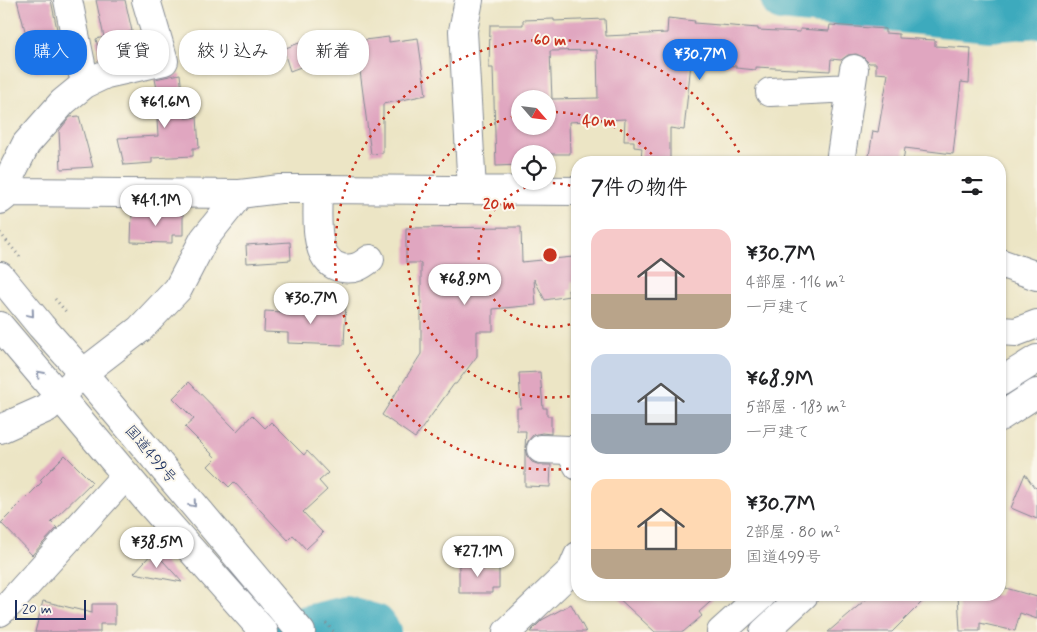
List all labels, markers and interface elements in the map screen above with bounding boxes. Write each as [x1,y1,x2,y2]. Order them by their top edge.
chip: 購入 [15,30,87,75]
chip: 賃貸 [97,30,169,75]
chip: 絞り込み [179,30,287,75]
chip: 新着 [297,30,369,75]
text: 60 m [534,31,566,51]
pin: ¥30.7M [659,38,741,81]
text: ¥30.7M [674,44,726,65]
pin: ¥61.6M [124,86,206,129]
north arrow [511,90,556,135]
map controls [511,90,556,190]
text: ¥61.6M [140,92,190,113]
text: 40 m [582,112,616,132]
button: locate [511,145,556,190]
icon: filters [958,172,986,200]
text: 7件の物件 [591,174,688,202]
pin: ¥41.1M [115,184,197,227]
text: ¥41.1M [131,190,181,211]
text: 20 m [483,195,515,215]
text: ¥30.7M [746,240,815,268]
centre of rings [541,246,559,264]
icon: home [631,249,691,309]
pin: ¥68.9M [424,264,506,306]
text: ¥68.9M [439,269,491,290]
text: 4部屋 · 116 m² [746,272,845,293]
pin: ¥30.7M [270,282,352,325]
text: ¥30.7M [285,288,337,309]
text: 一戸建て [746,297,810,318]
one-way arrow [25,308,34,317]
text: ¥68.9M [746,365,813,393]
one-way arrow [37,370,46,379]
icon: home [631,374,691,434]
text: 5部屋 · 183 m² [746,397,847,418]
street label: 国道499号 [120,421,181,488]
text: 一戸建て [746,422,810,443]
text: ¥30.7M [746,490,815,518]
one-way arrow [188,498,196,507]
icon: home [631,499,691,559]
text: 2部屋 · 80 m² [746,522,840,543]
pin: ¥38.5M [116,526,198,569]
text: ¥38.5M [131,532,183,553]
pin: ¥27.1M [437,536,519,578]
text: ¥27.1M [453,541,503,562]
text: 国道499号 [746,547,821,568]
scale bar [15,597,86,620]
text: 20 m [22,600,52,618]

